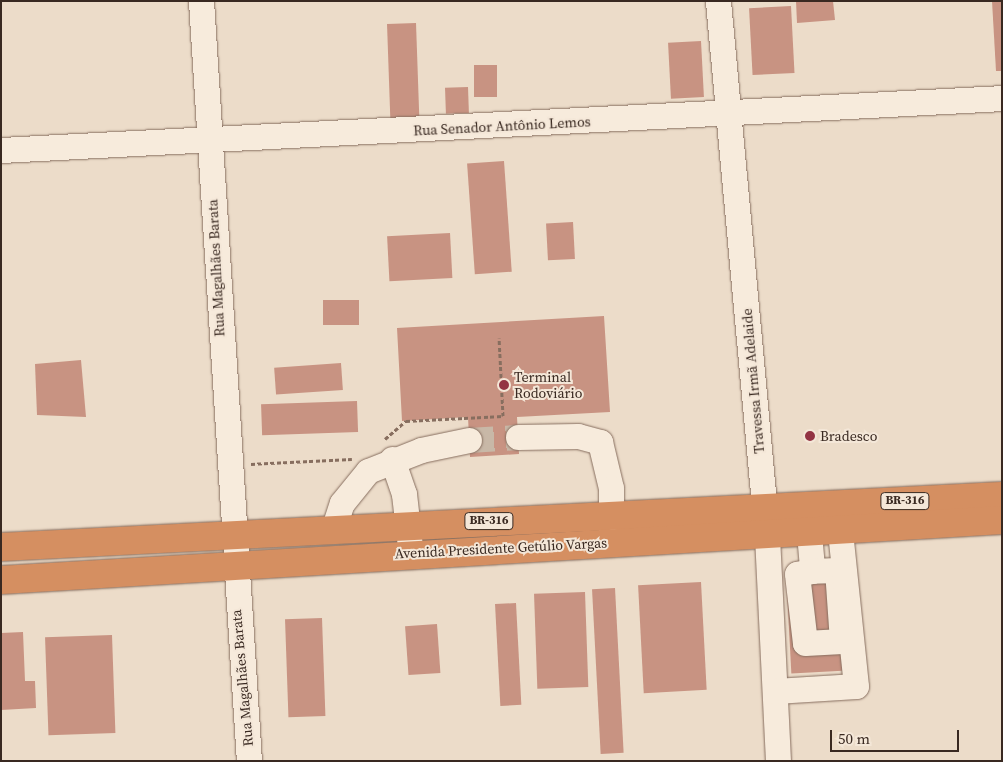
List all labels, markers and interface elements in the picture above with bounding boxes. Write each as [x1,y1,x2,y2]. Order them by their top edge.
street label: Rua Senador Antônio Lemos [413,113,591,139]
street label: Rua Magalhães Barata [204,199,228,337]
street label: Travessa Irmã Adelaide [738,308,768,454]
place label: Terminal Rodoviário [514,369,582,402]
marker: Terminal Rodoviário [498,379,510,391]
place label: Bradesco [820,428,877,444]
marker: Bradesco [804,430,816,442]
road number: BR-316 [880,492,930,511]
road number: BR-316 [464,512,514,530]
street label: Avenida Presidente Getúlio Vargas [394,534,608,562]
street label: Rua Magalhães Barata [228,609,256,747]
scale bar [833,720,962,752]
text: 50 m [838,728,870,749]

